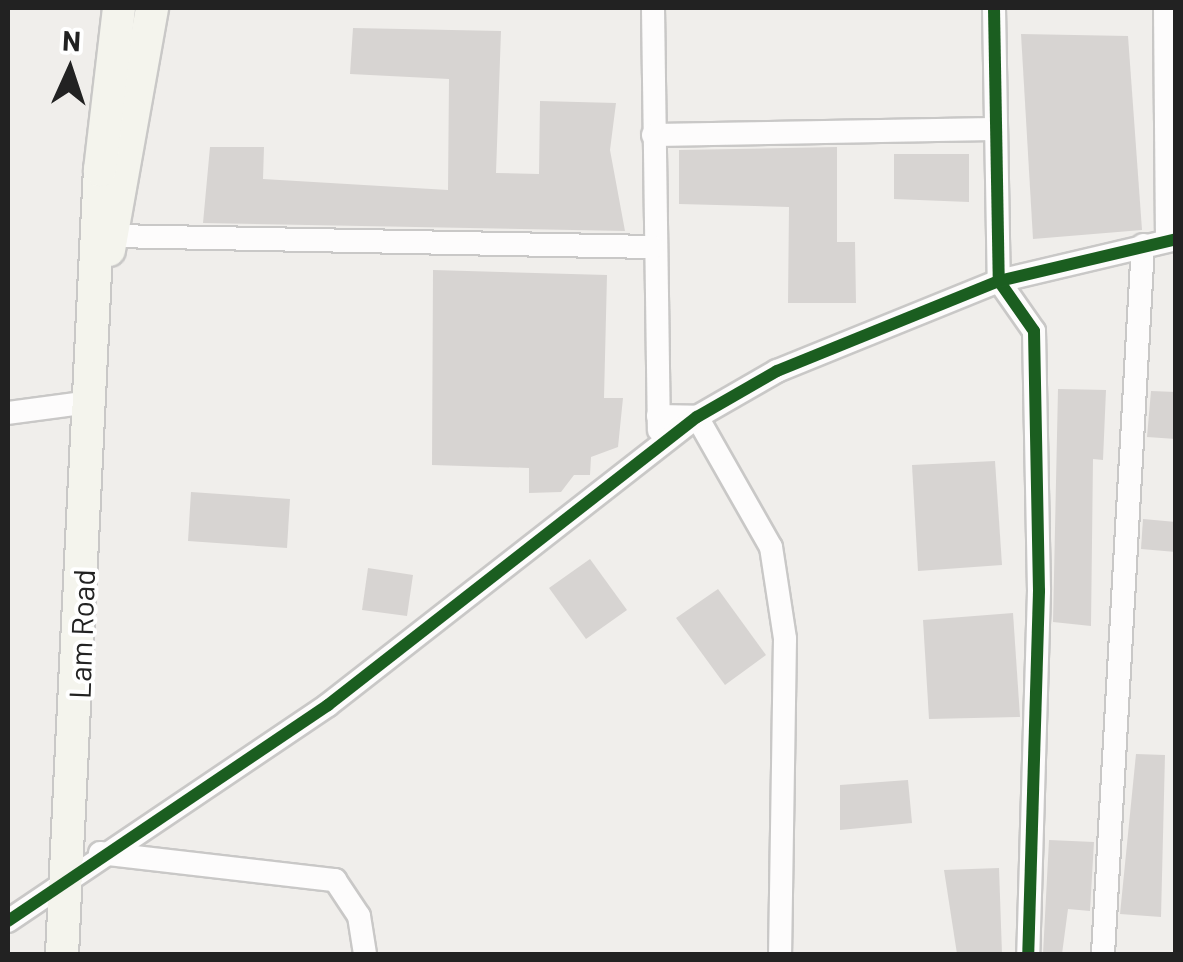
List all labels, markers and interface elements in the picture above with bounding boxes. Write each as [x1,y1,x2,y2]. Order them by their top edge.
north arrow [20,20,120,120]
text: N [61,23,82,58]
street label: Lam Road [61,569,101,699]

